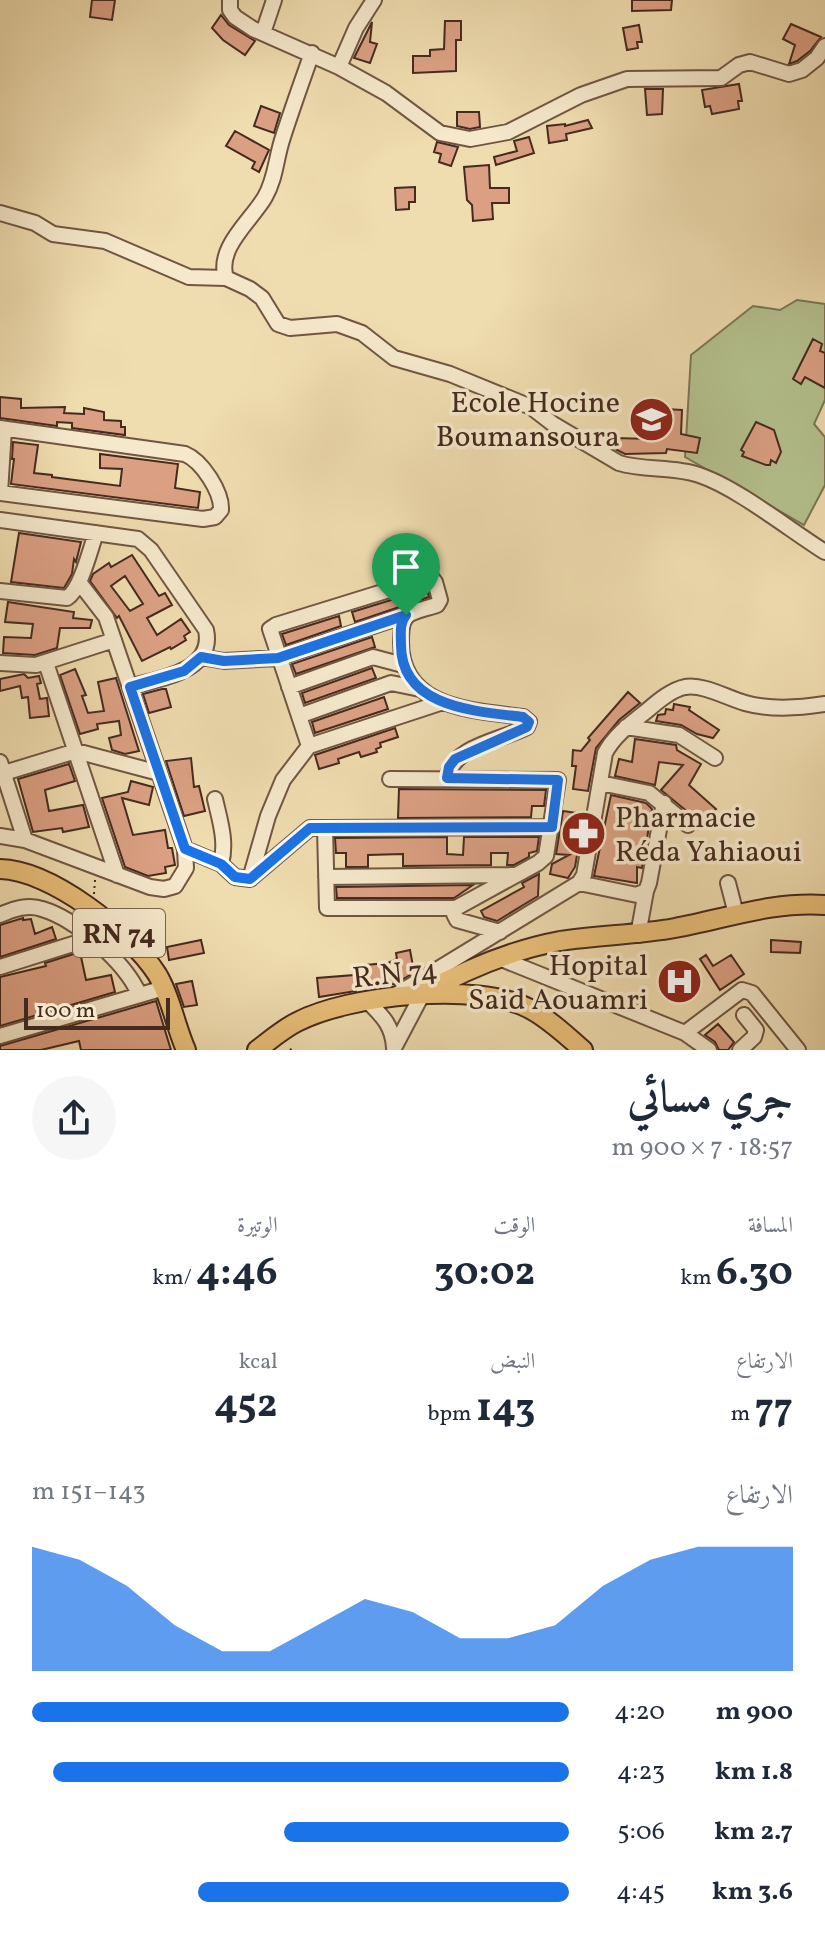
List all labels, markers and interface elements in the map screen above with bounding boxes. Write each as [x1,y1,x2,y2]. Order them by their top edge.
place label: Ecole Hocine Boumansoura [436,383,620,459]
school or university icon: Ecole Hocine Boumansoura [627,395,675,443]
pin [372,533,440,615]
icon: arrive [384,545,428,589]
place label: Pharmacie Réda Yahiaoui [615,798,802,874]
pharmacy icon: Pharmacie Réda Yahiaoui [560,810,608,858]
road number: RN 74 [73,909,165,957]
place label: Hopital Said Aouamri [468,946,648,1022]
street label: R.N 74 [351,950,440,1000]
hospital icon: Hopital Said Aouamri [655,958,703,1006]
scale bar [24,994,170,1030]
text: 100 m [36,996,95,1027]
text: جري مسائي [627,1069,793,1130]
button: share [32,1076,116,1160]
text: 18:57 · 7 × 900 m [612,1130,793,1166]
text: الوتيرة [237,1211,278,1242]
text: الوقت [493,1211,535,1242]
text: المسافة [748,1211,793,1242]
text: 4:46 [196,1246,278,1302]
text: 30:02 [434,1246,535,1302]
text: 6.30 [716,1246,793,1302]
text: /km [152,1263,196,1294]
text: km [680,1263,716,1294]
text: kcal [239,1347,278,1378]
text: النبض [490,1347,535,1378]
text: الارتفاع [736,1347,793,1378]
text: 452 [214,1378,278,1434]
text: 143 [476,1382,535,1438]
text: 77 [755,1382,793,1438]
text: bpm [427,1399,476,1430]
text: m [731,1399,755,1430]
text: 143–151 m [32,1474,146,1510]
text: الارتفاع [726,1478,793,1514]
text: 4:20 [614,1694,665,1730]
text: 900 m [716,1694,793,1730]
text: 4:23 [617,1754,665,1790]
text: 1.8 km [715,1754,793,1790]
text: 5:06 [617,1814,665,1850]
text: 2.7 km [714,1814,793,1850]
text: 4:45 [616,1874,665,1910]
text: 3.6 km [712,1874,793,1910]

